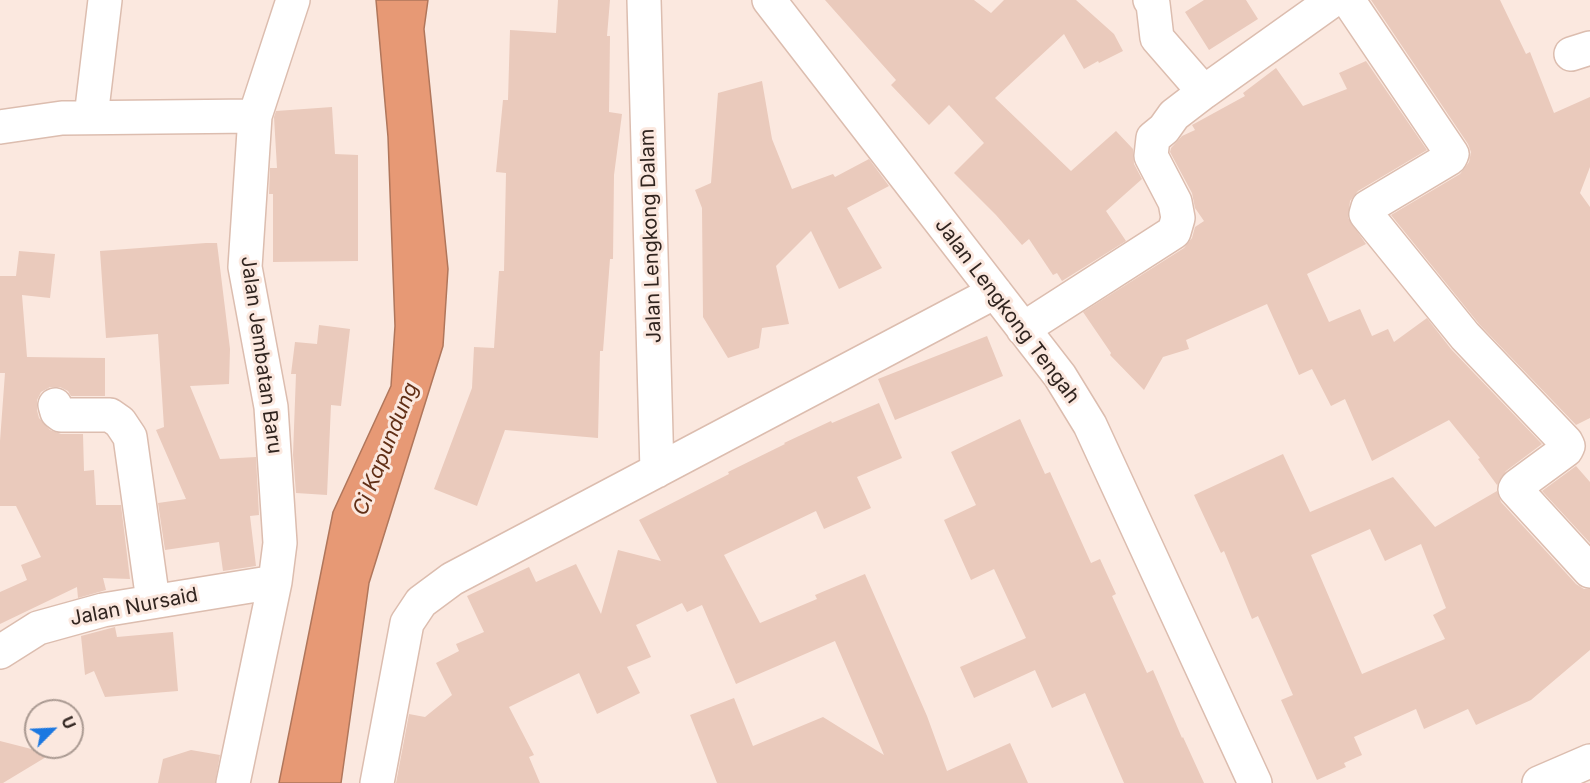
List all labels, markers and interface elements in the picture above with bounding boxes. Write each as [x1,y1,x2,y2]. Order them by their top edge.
street label: Jalan Lengkong Dalam [635,128,667,344]
street label: Jalan Lengkong Tengah [930,214,1084,408]
street label: Jalan Jembatan Baru [235,255,287,455]
water label: Ci Kapundung [348,379,424,519]
street label: Jalan Nursaid [68,583,200,631]
north arrow [24,699,84,759]
text: U [57,713,80,732]

